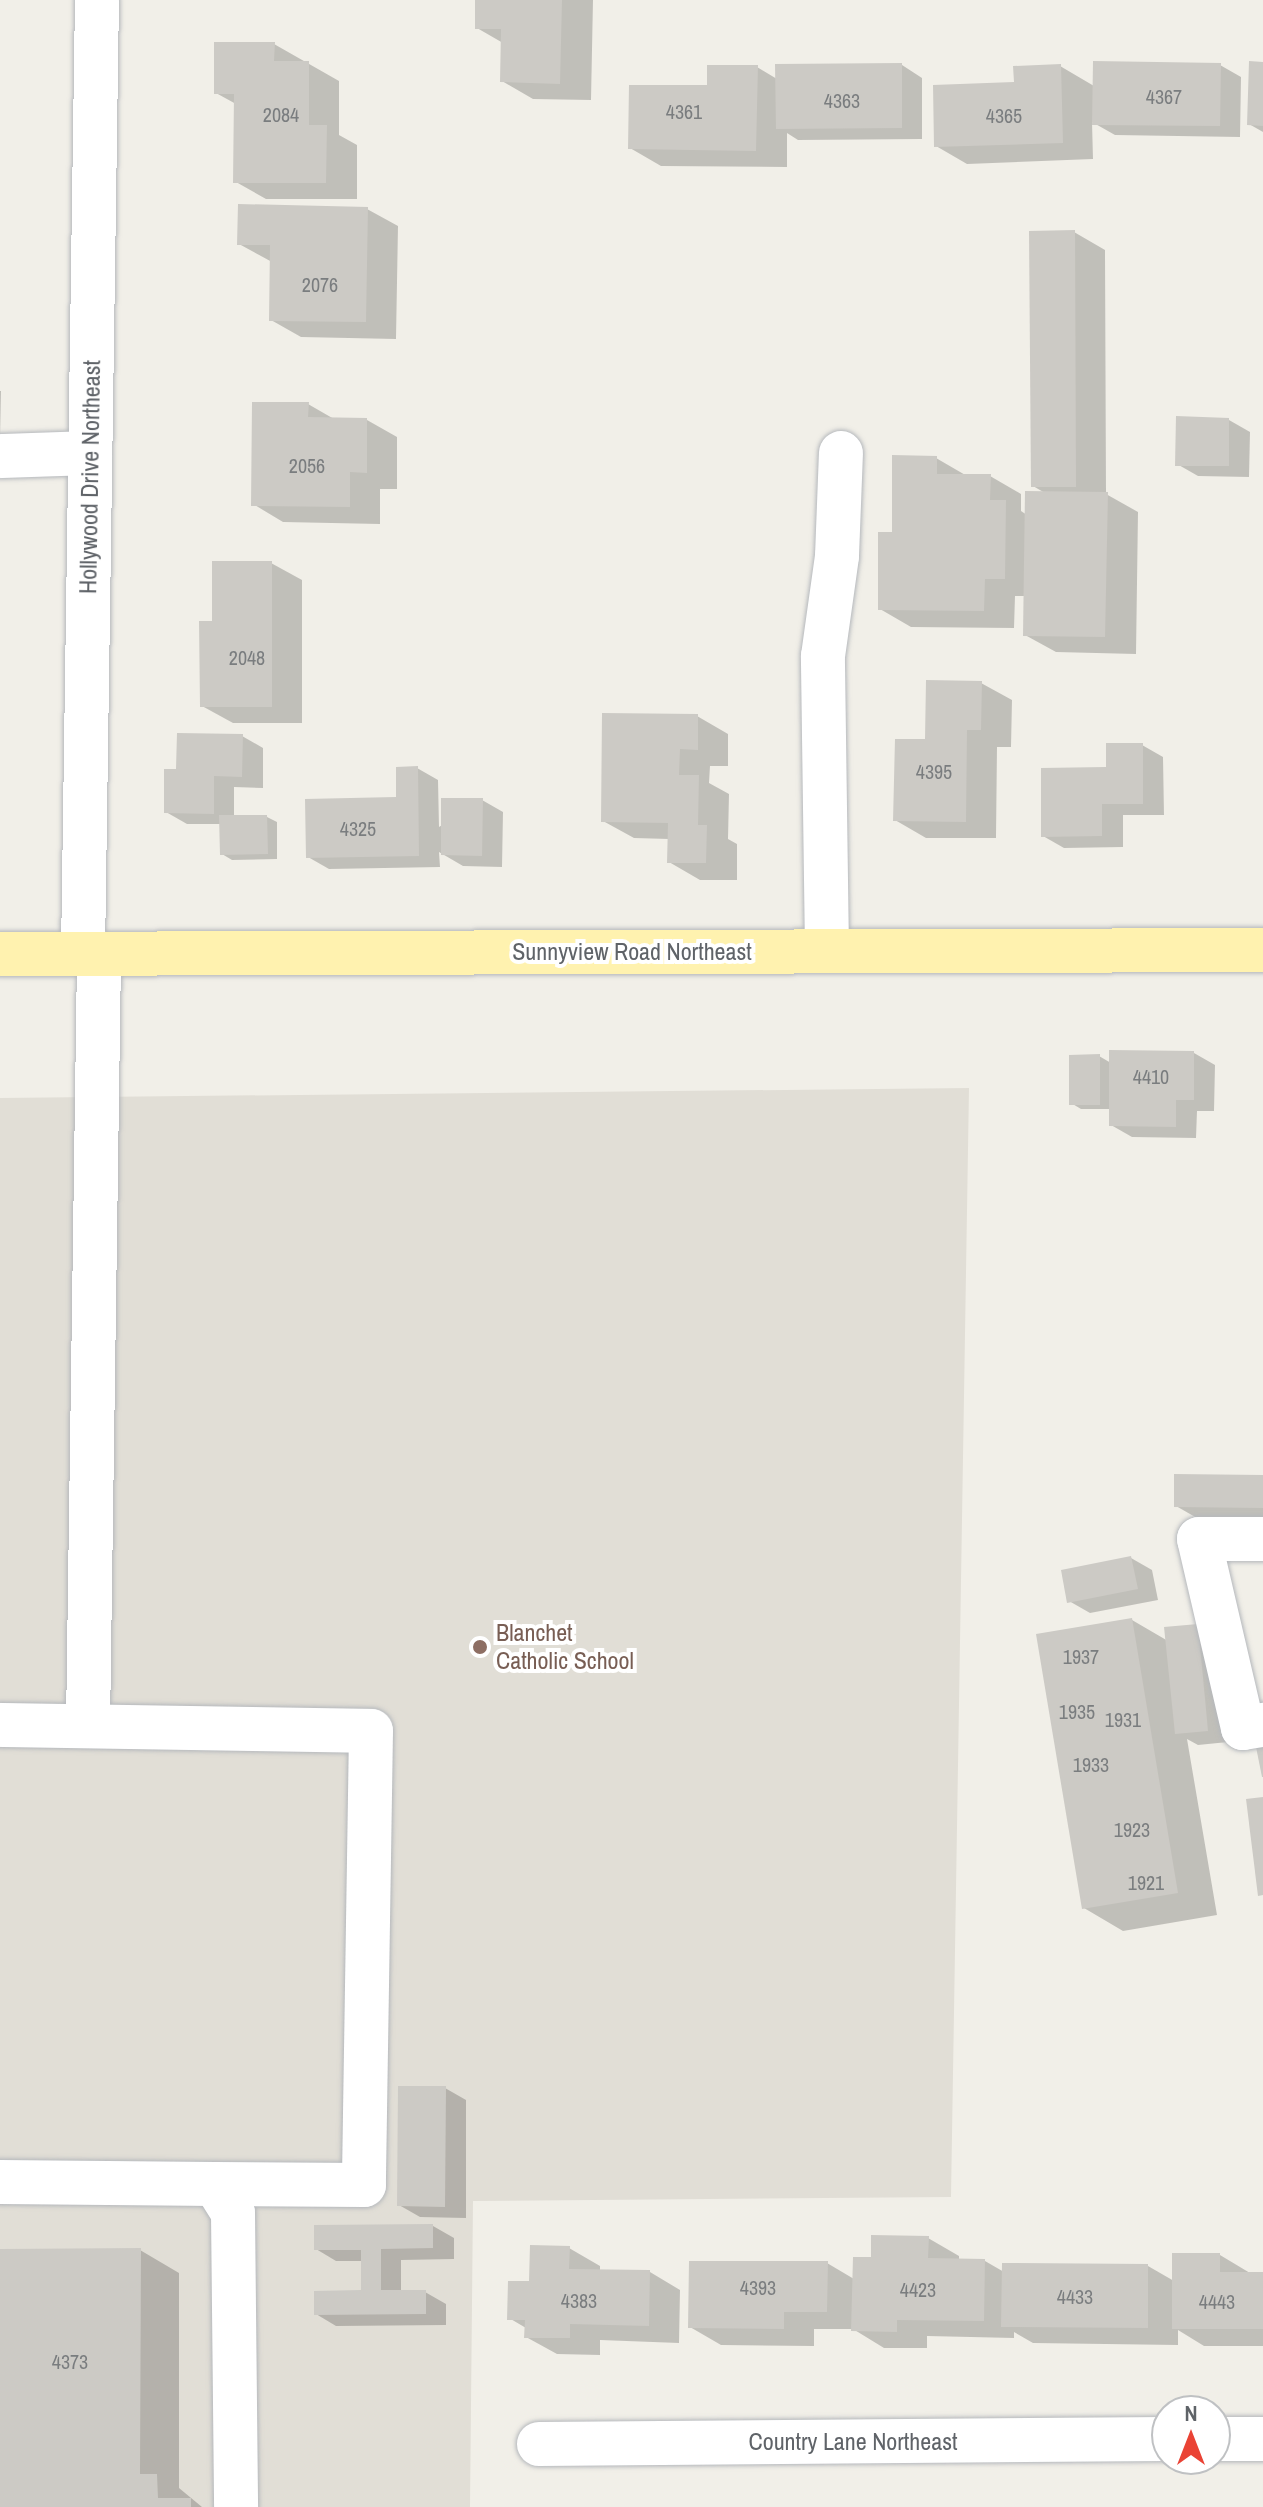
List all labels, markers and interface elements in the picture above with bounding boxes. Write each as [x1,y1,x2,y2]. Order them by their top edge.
house number: 4367 [1146,84,1182,108]
house number: 4363 [824,88,860,112]
house number: 4361 [666,99,702,123]
house number: 2084 [263,102,299,126]
house number: 4365 [986,103,1022,127]
house number: 2076 [302,272,338,296]
street label: Hollywood Drive Northeast [74,360,106,594]
house number: 2056 [289,453,325,477]
house number: 2048 [229,645,265,669]
house number: 4395 [916,759,952,783]
house number: 4325 [340,816,376,840]
street label: Sunnyview Road Northeast [512,938,752,966]
house number: 4410 [1133,1064,1169,1088]
place label: Blanchet Catholic School [496,1619,634,1675]
marker: Blanchet Catholic School [471,1638,489,1656]
house number: 1937 [1063,1644,1099,1668]
house number: 1935 [1059,1699,1095,1723]
house number: 1931 [1105,1707,1141,1731]
house number: 1933 [1073,1752,1109,1776]
house number: 1923 [1114,1817,1150,1841]
house number: 1921 [1128,1870,1164,1894]
house number: 4393 [740,2275,776,2299]
house number: 4423 [900,2277,936,2301]
house number: 4433 [1057,2284,1093,2308]
house number: 4383 [561,2288,597,2312]
house number: 4443 [1199,2289,1235,2313]
house number: 4373 [52,2349,88,2373]
north arrow [1151,2395,1231,2475]
text: N [1184,2398,1198,2428]
street label: Country Lane Northeast [749,2428,957,2456]

